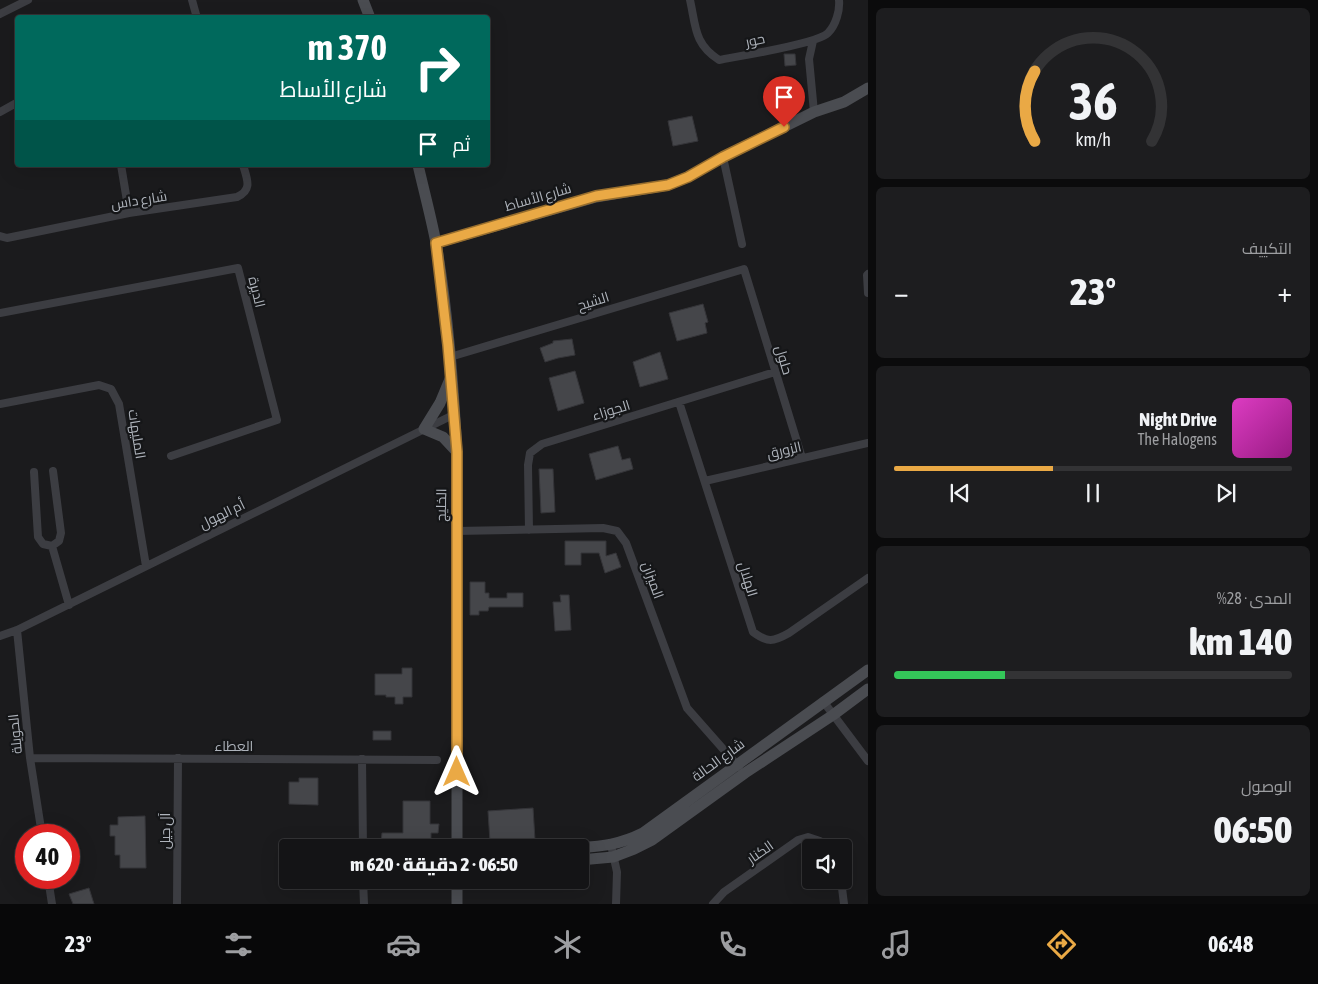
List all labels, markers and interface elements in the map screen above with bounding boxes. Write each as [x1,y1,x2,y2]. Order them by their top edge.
text: 370 m [308,27,387,67]
street label: حور [743,30,766,50]
icon: right [405,35,470,100]
text: 36 [1069,71,1117,131]
text: شارع الأساط [280,76,387,102]
pin [763,76,805,127]
icon: arrive [770,83,798,111]
text: km/h [1075,129,1111,150]
icon: arrive [414,130,442,158]
text: ثم [452,133,470,155]
street label: شارع الأساط [503,180,573,215]
street label: شارع داس [110,188,168,213]
text: التكييف [1242,239,1292,257]
text: 23° [1070,270,1116,313]
street label: الديرة [245,275,269,309]
text: − [894,276,909,308]
text: + [1277,276,1292,308]
street label: الشيح [575,289,611,314]
street label: حلول [771,344,796,377]
street label: الجوزاء [590,397,632,423]
street label: المليهات [125,408,149,460]
text: Night Drive [1139,408,1217,430]
text: The Halogens [1138,430,1217,448]
street label: الزورق [765,438,803,463]
icon: previous [946,479,974,507]
icon: pause [1079,479,1107,507]
icon: next [1212,479,1240,507]
street label: الخليج [433,488,450,522]
street label: أم الهول [196,495,248,534]
street label: الميزان [639,559,667,601]
street label: الهلال [734,560,761,599]
text: المدى · 28% [1217,589,1292,607]
text: 140 km [1189,620,1292,663]
street label: الحويلة [5,713,25,755]
street label: شارع الحالة [689,736,748,785]
street label: العطاء [215,738,253,754]
position arrow [430,745,482,797]
text: الوصول [1241,777,1292,795]
text: 06:50 [1214,808,1292,851]
street label: آل جيل [157,812,174,849]
speed limit sign: 40 [15,824,80,889]
street label: الكنار [743,837,776,867]
map controls [802,839,852,889]
button: sound [802,839,852,889]
text: 06:50 · 2 دقيقة · 620 m [350,853,518,875]
icon: filters [221,927,256,962]
icon: car [386,927,421,962]
icon: climate [550,927,585,962]
icon: phone [715,927,750,962]
icon: music [879,927,914,962]
icon: directions [1044,927,1079,962]
text: 23° [65,931,92,957]
text: 06:48 [1208,931,1253,957]

